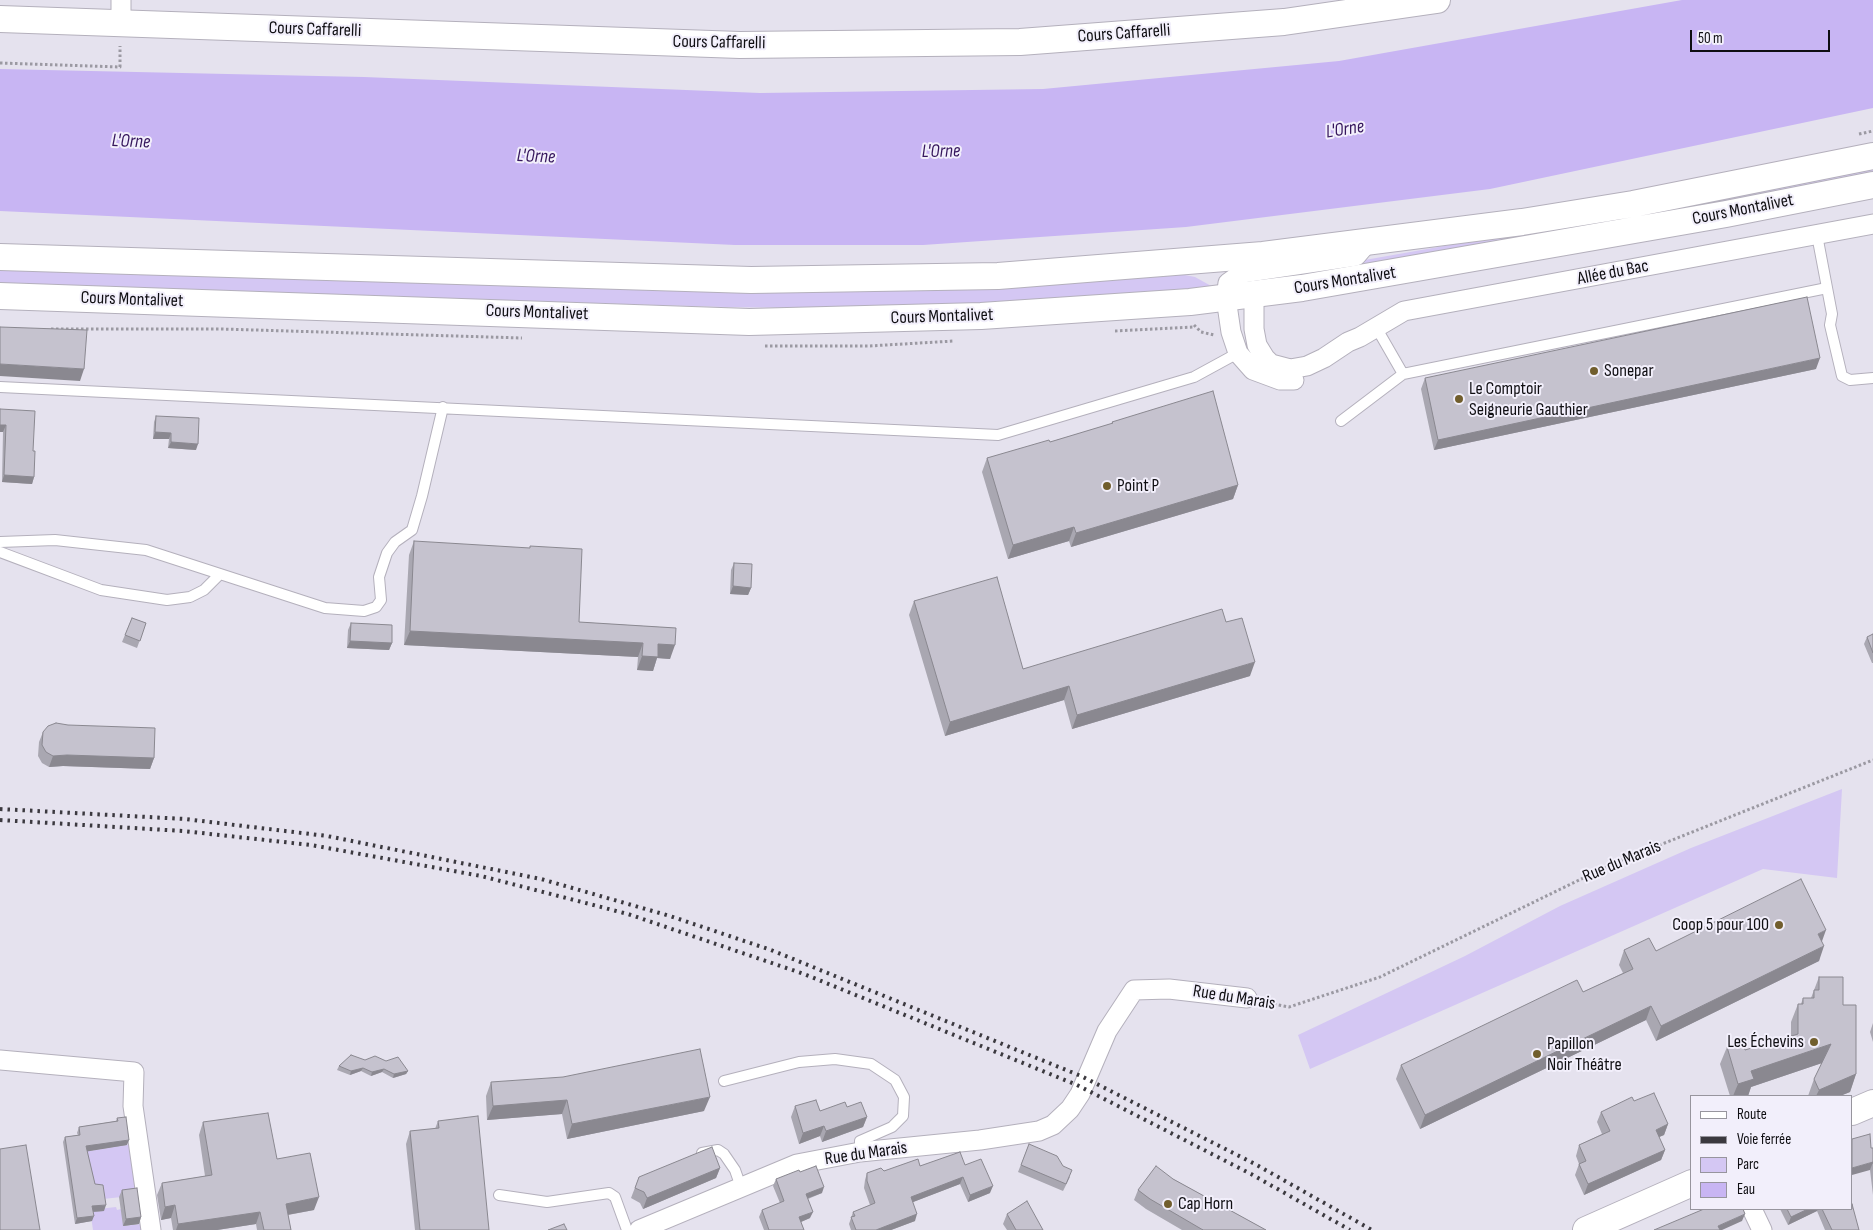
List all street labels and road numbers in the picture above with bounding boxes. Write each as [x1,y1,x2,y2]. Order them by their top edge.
street label: Cours Caffarelli [268,18,362,42]
street label: Cours Caffarelli [1077,20,1171,48]
street label: Cours Caffarelli [672,31,766,55]
street label: Cours Montalivet [1691,190,1795,230]
street label: Allée du Bac [1576,256,1650,290]
street label: Cours Montalivet [1293,262,1397,300]
street label: Cours Montalivet [80,287,184,313]
street label: Cours Montalivet [485,300,589,326]
street label: Cours Montalivet [890,304,994,330]
street label: Rue du Marais [1580,836,1664,888]
street label: Rue du Marais [1191,981,1277,1015]
street label: Rue du Marais [823,1138,909,1170]

